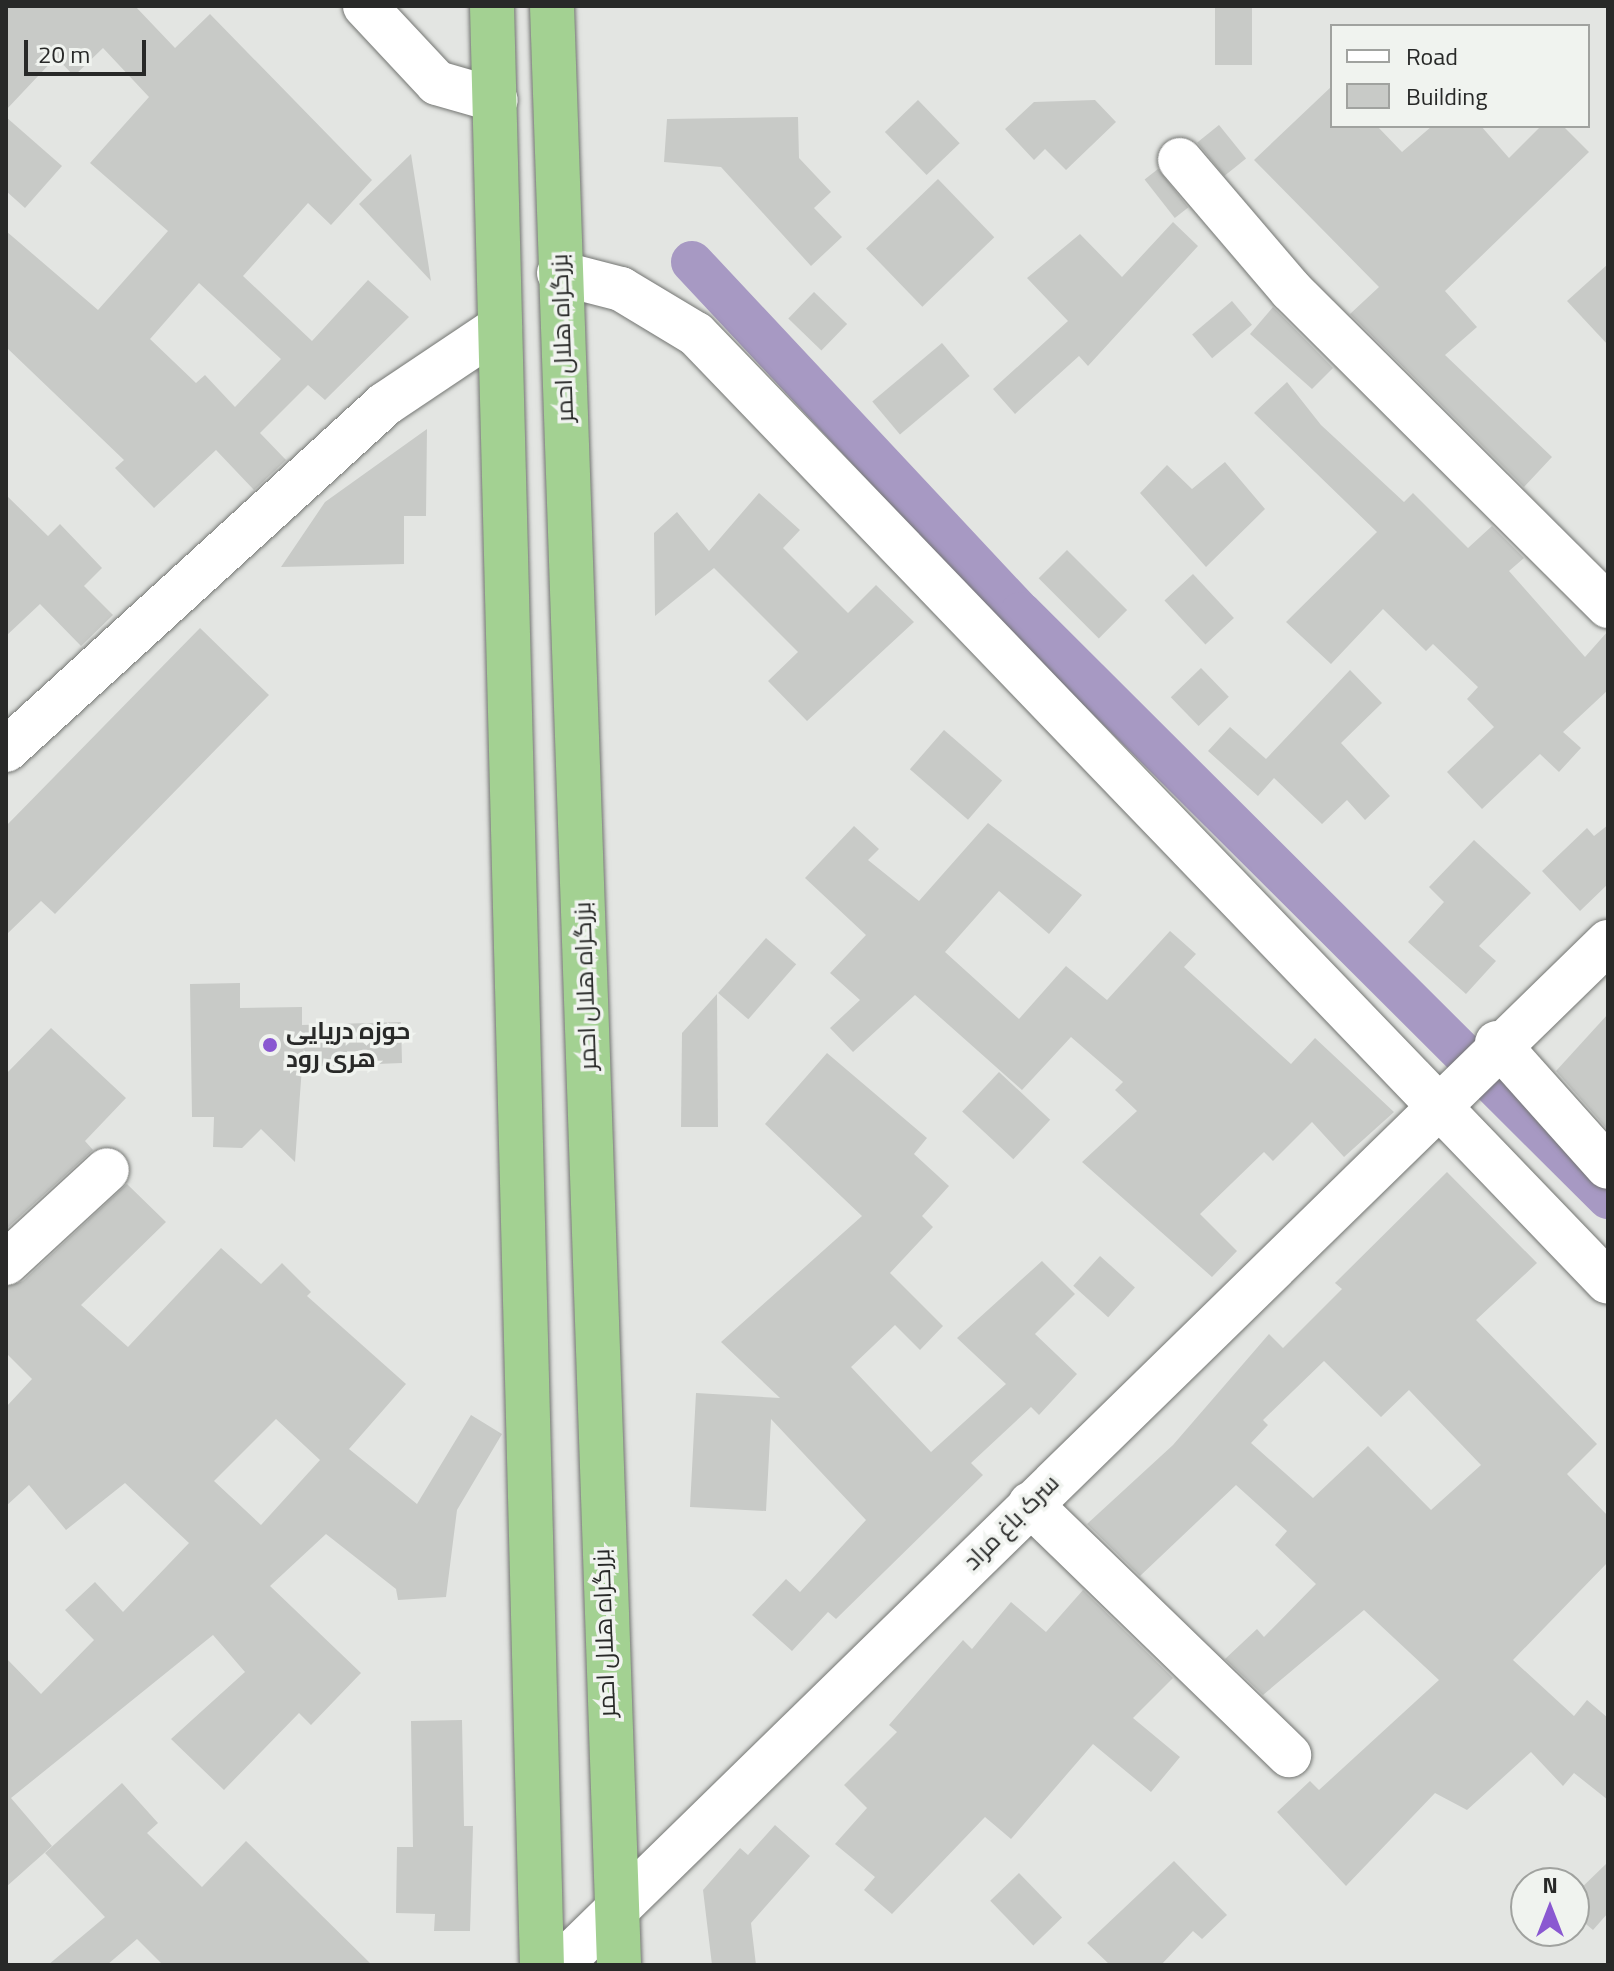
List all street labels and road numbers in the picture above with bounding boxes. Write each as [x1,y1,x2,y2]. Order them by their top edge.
street label: بزرگراه هلال احمر [545,253,579,423]
street label: بزرگراه هلال احمر [568,901,602,1071]
street label: سرک باغ مراد [957,1468,1065,1576]
street label: بزرگراه هلال احمر [587,1548,621,1718]

